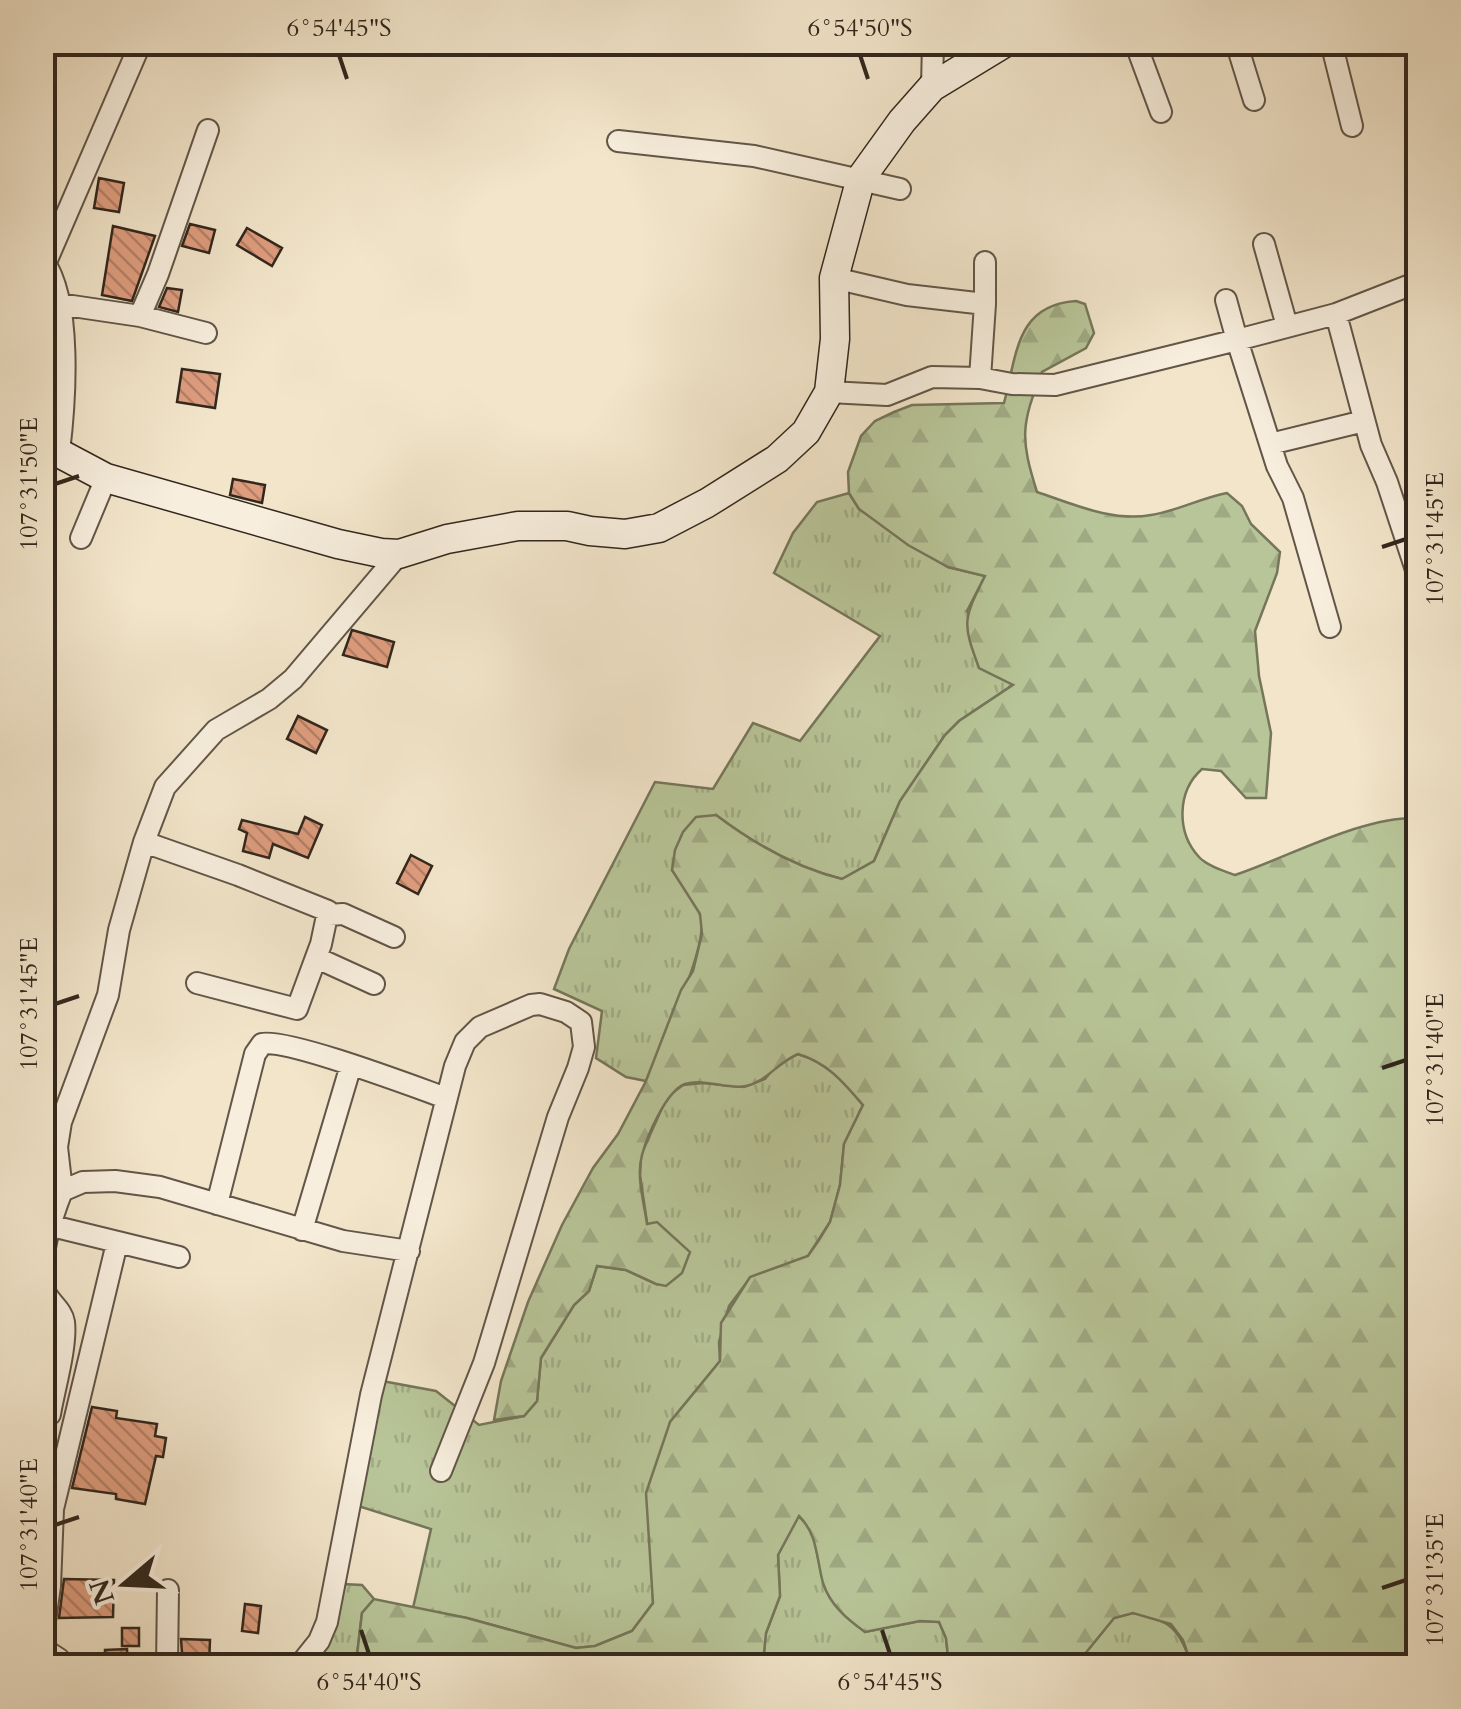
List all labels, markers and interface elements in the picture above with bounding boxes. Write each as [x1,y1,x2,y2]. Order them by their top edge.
text: 6°54'45"S [286,11,392,45]
text: 6°54'50"S [807,11,913,45]
text: 107°31'50"E [12,417,46,551]
text: 107°31'45"E [1418,472,1452,606]
text: 107°31'45"E [12,937,46,1071]
text: 107°31'40"E [1418,993,1452,1127]
text: 107°31'40"E [12,1458,46,1592]
text: 107°31'35"E [1418,1513,1452,1647]
north arrow [75,1534,175,1634]
text: N [80,1574,124,1609]
text: 6°54'40"S [316,1665,422,1699]
text: 6°54'45"S [837,1665,943,1699]

